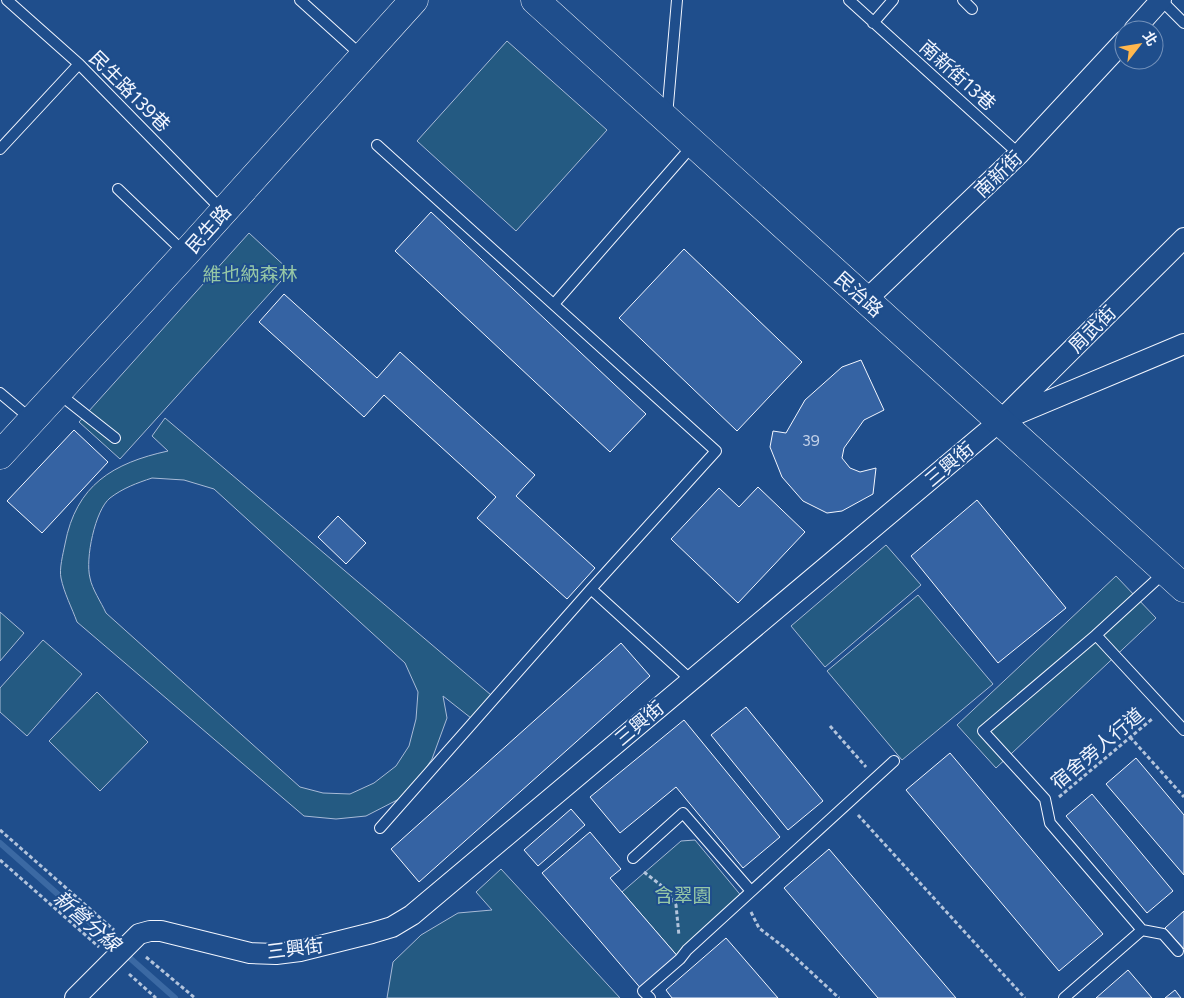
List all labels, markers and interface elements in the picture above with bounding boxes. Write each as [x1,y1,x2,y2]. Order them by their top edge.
north arrow [1114,20,1164,70]
text: 北 [1139,28,1161,49]
street label: 南新街13巷 [915,35,1000,115]
street label: 民生路139巷 [84,46,175,137]
street label: 南新街 [970,146,1027,202]
street label: 民生路 [181,200,236,258]
park label: 維也納森林 [202,263,298,286]
street label: 民治路 [830,267,888,322]
street label: 周武街 [1064,301,1121,358]
house number: 39 [802,431,820,450]
street label: 三興街 [920,437,979,492]
street label: 三興街 [610,696,669,751]
street label: 宿舍旁人行道 [1046,703,1148,794]
park label: 含翠園 [654,884,712,907]
water label: 新營分線 [49,886,127,958]
street label: 三興街 [265,934,325,963]

